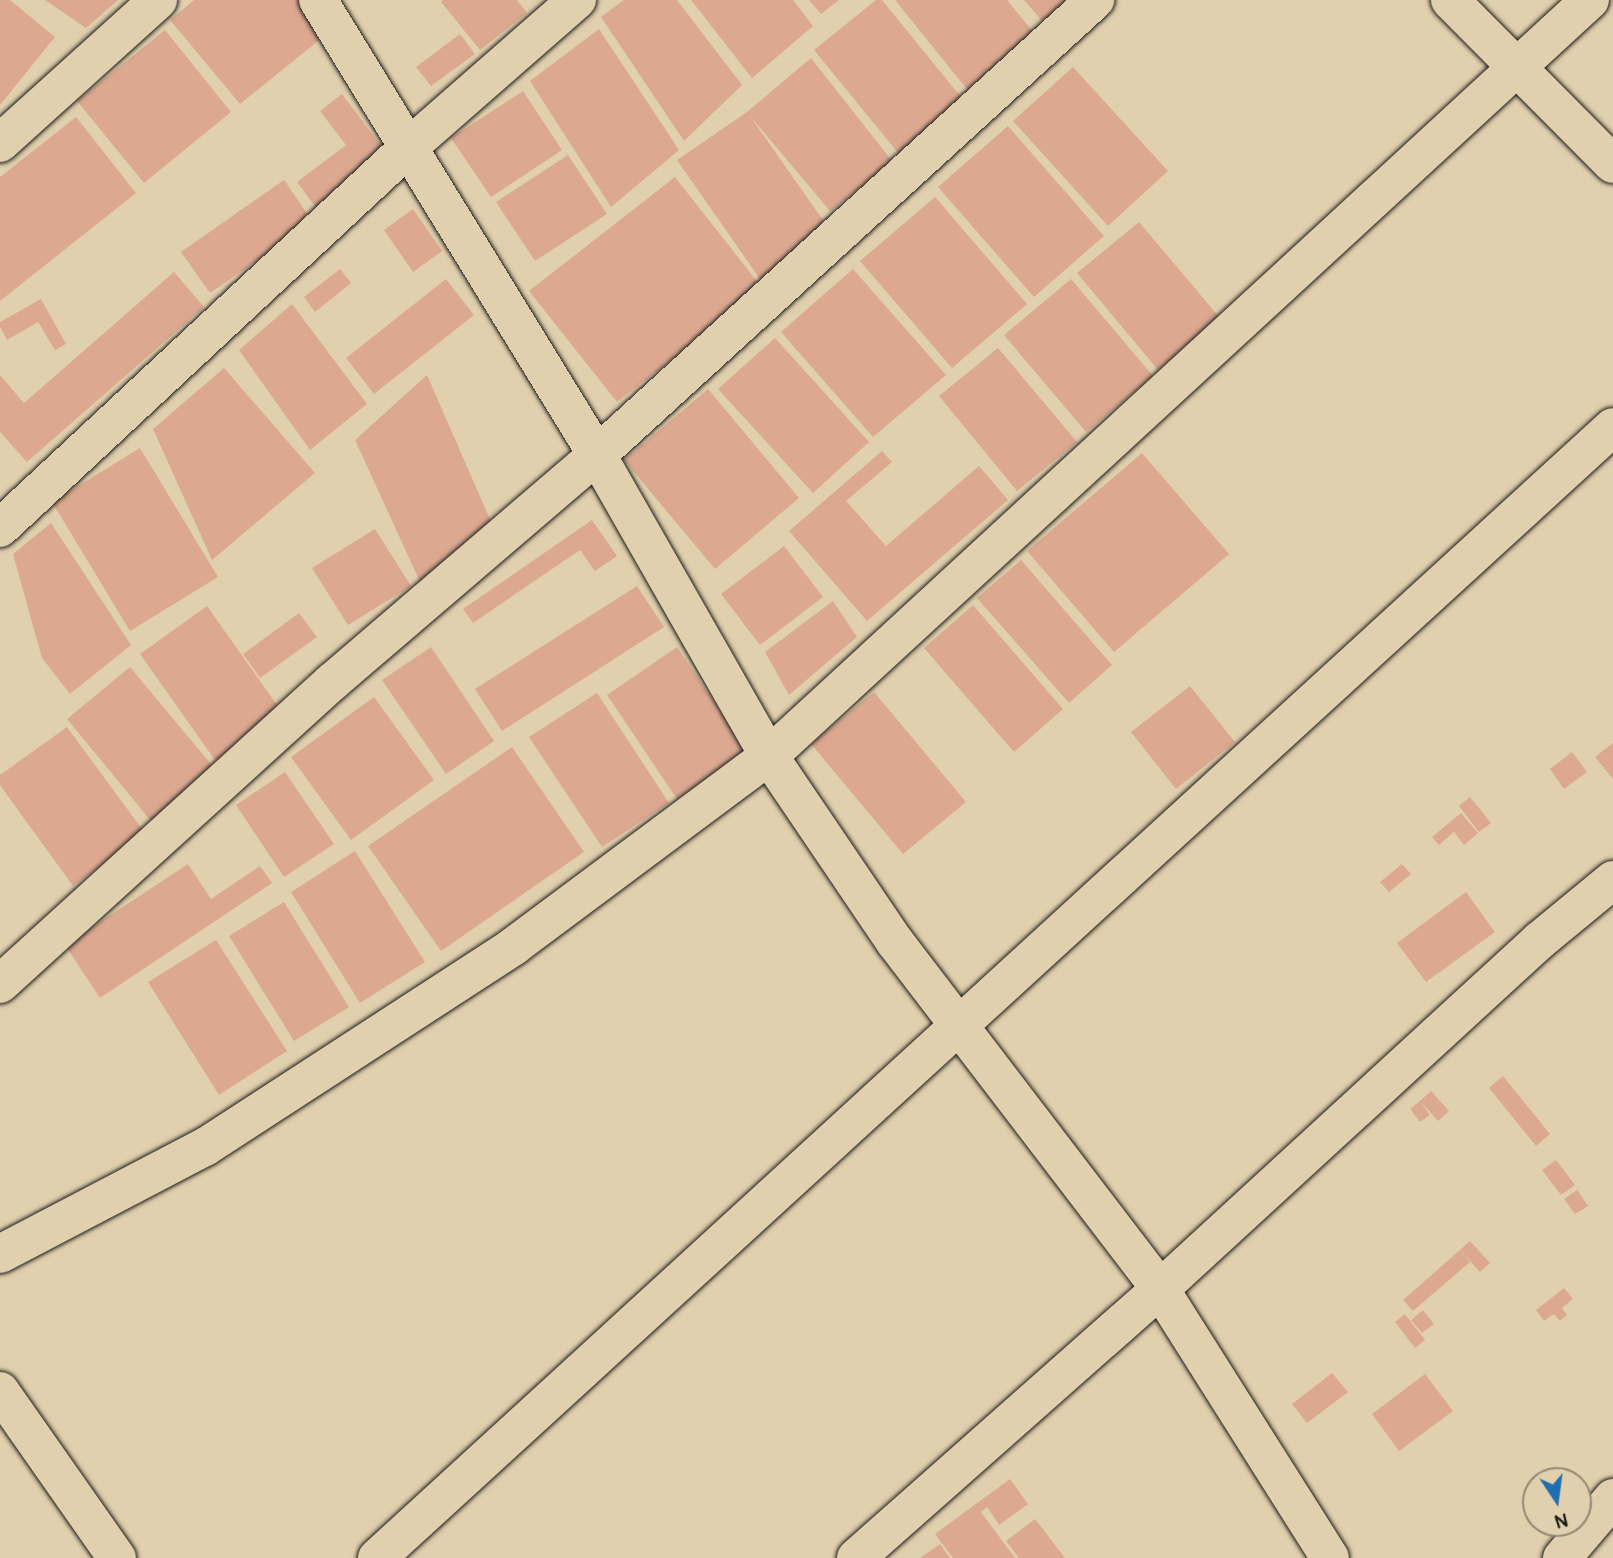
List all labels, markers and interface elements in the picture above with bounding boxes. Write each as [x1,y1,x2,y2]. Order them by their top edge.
north arrow [1522,1467,1592,1537]
text: N [1552,1507,1570,1534]

